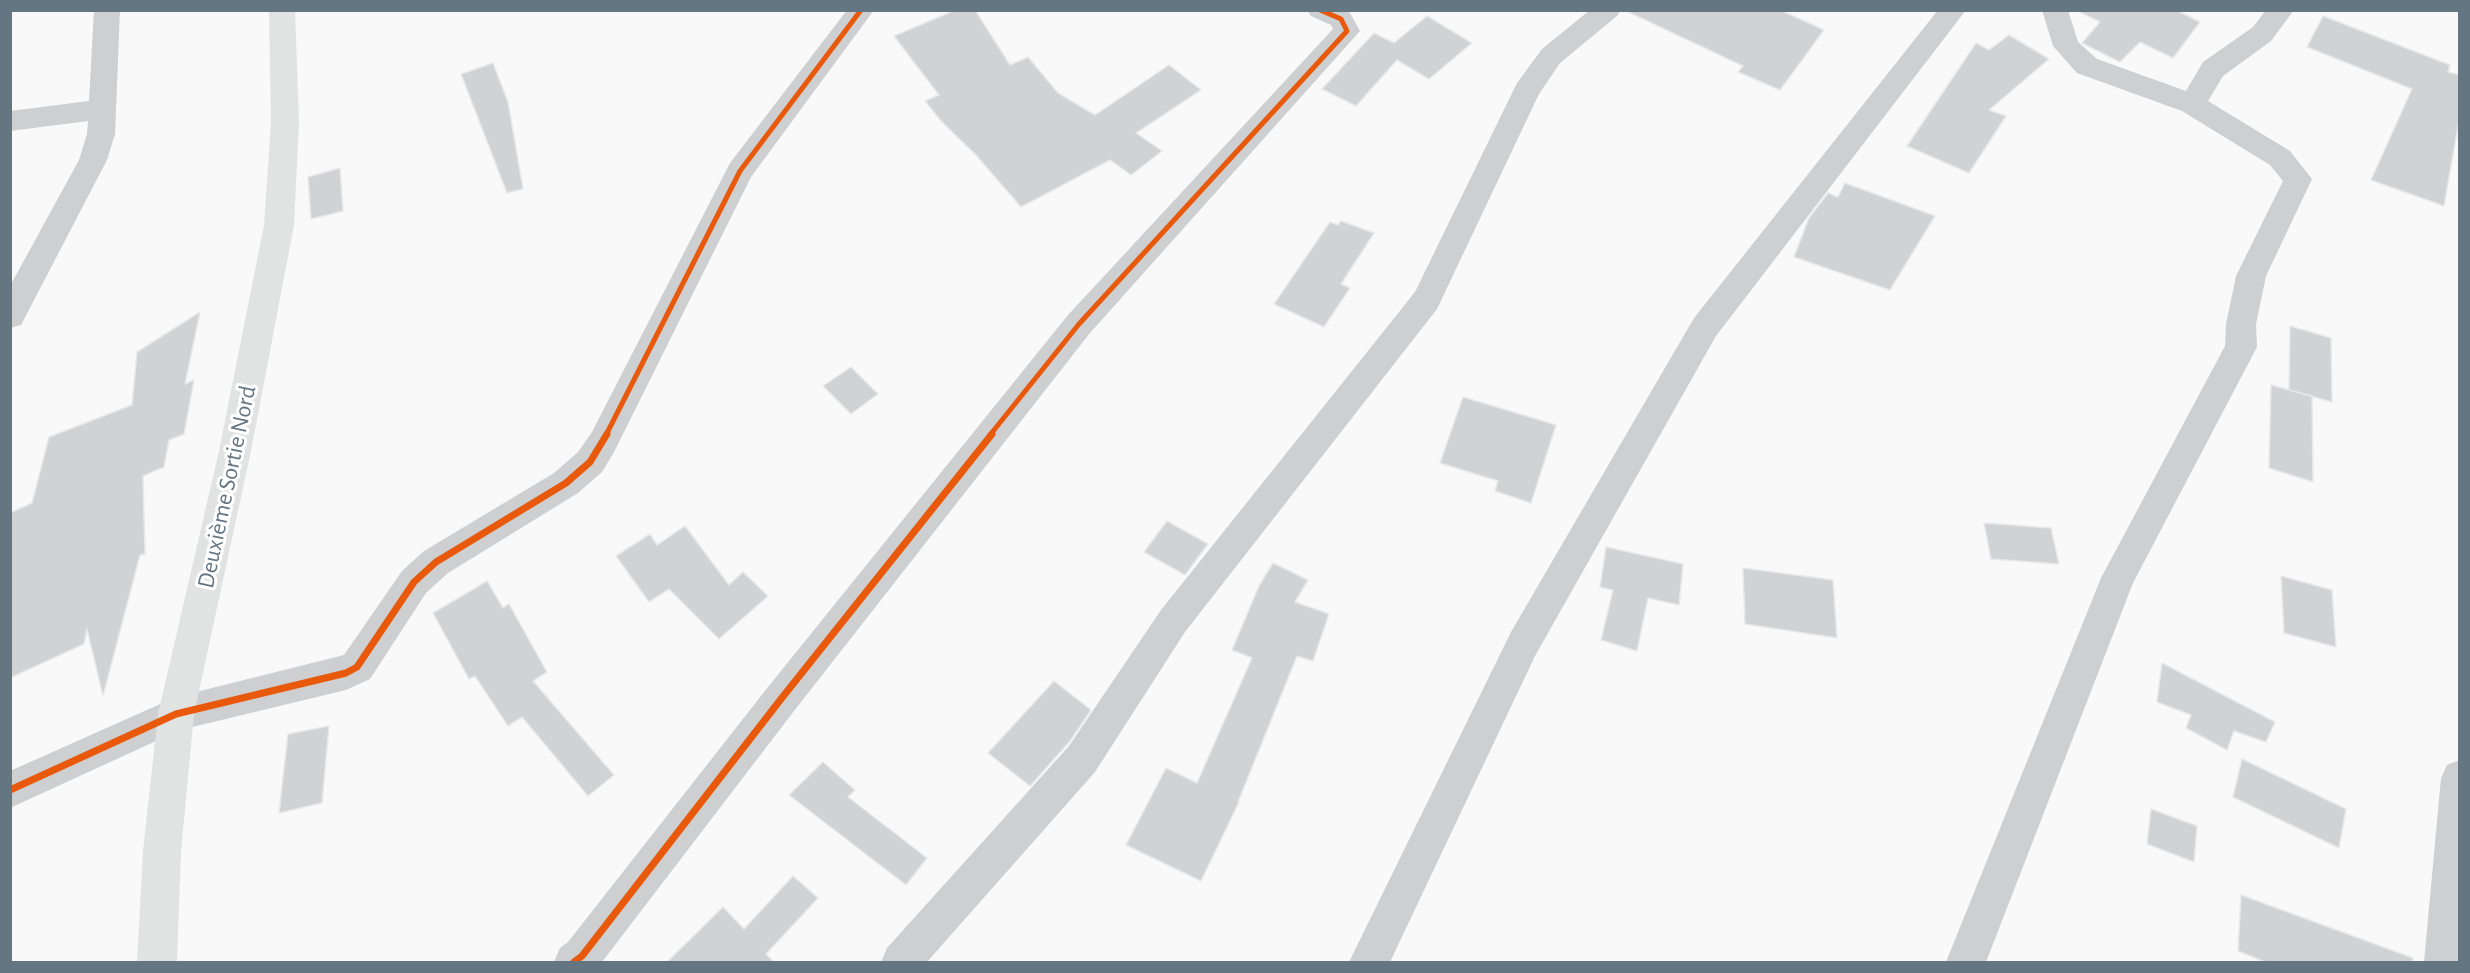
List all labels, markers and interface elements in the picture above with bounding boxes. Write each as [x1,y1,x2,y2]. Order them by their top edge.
street label: Deuxième Sortie Nord [191,383,263,591]

